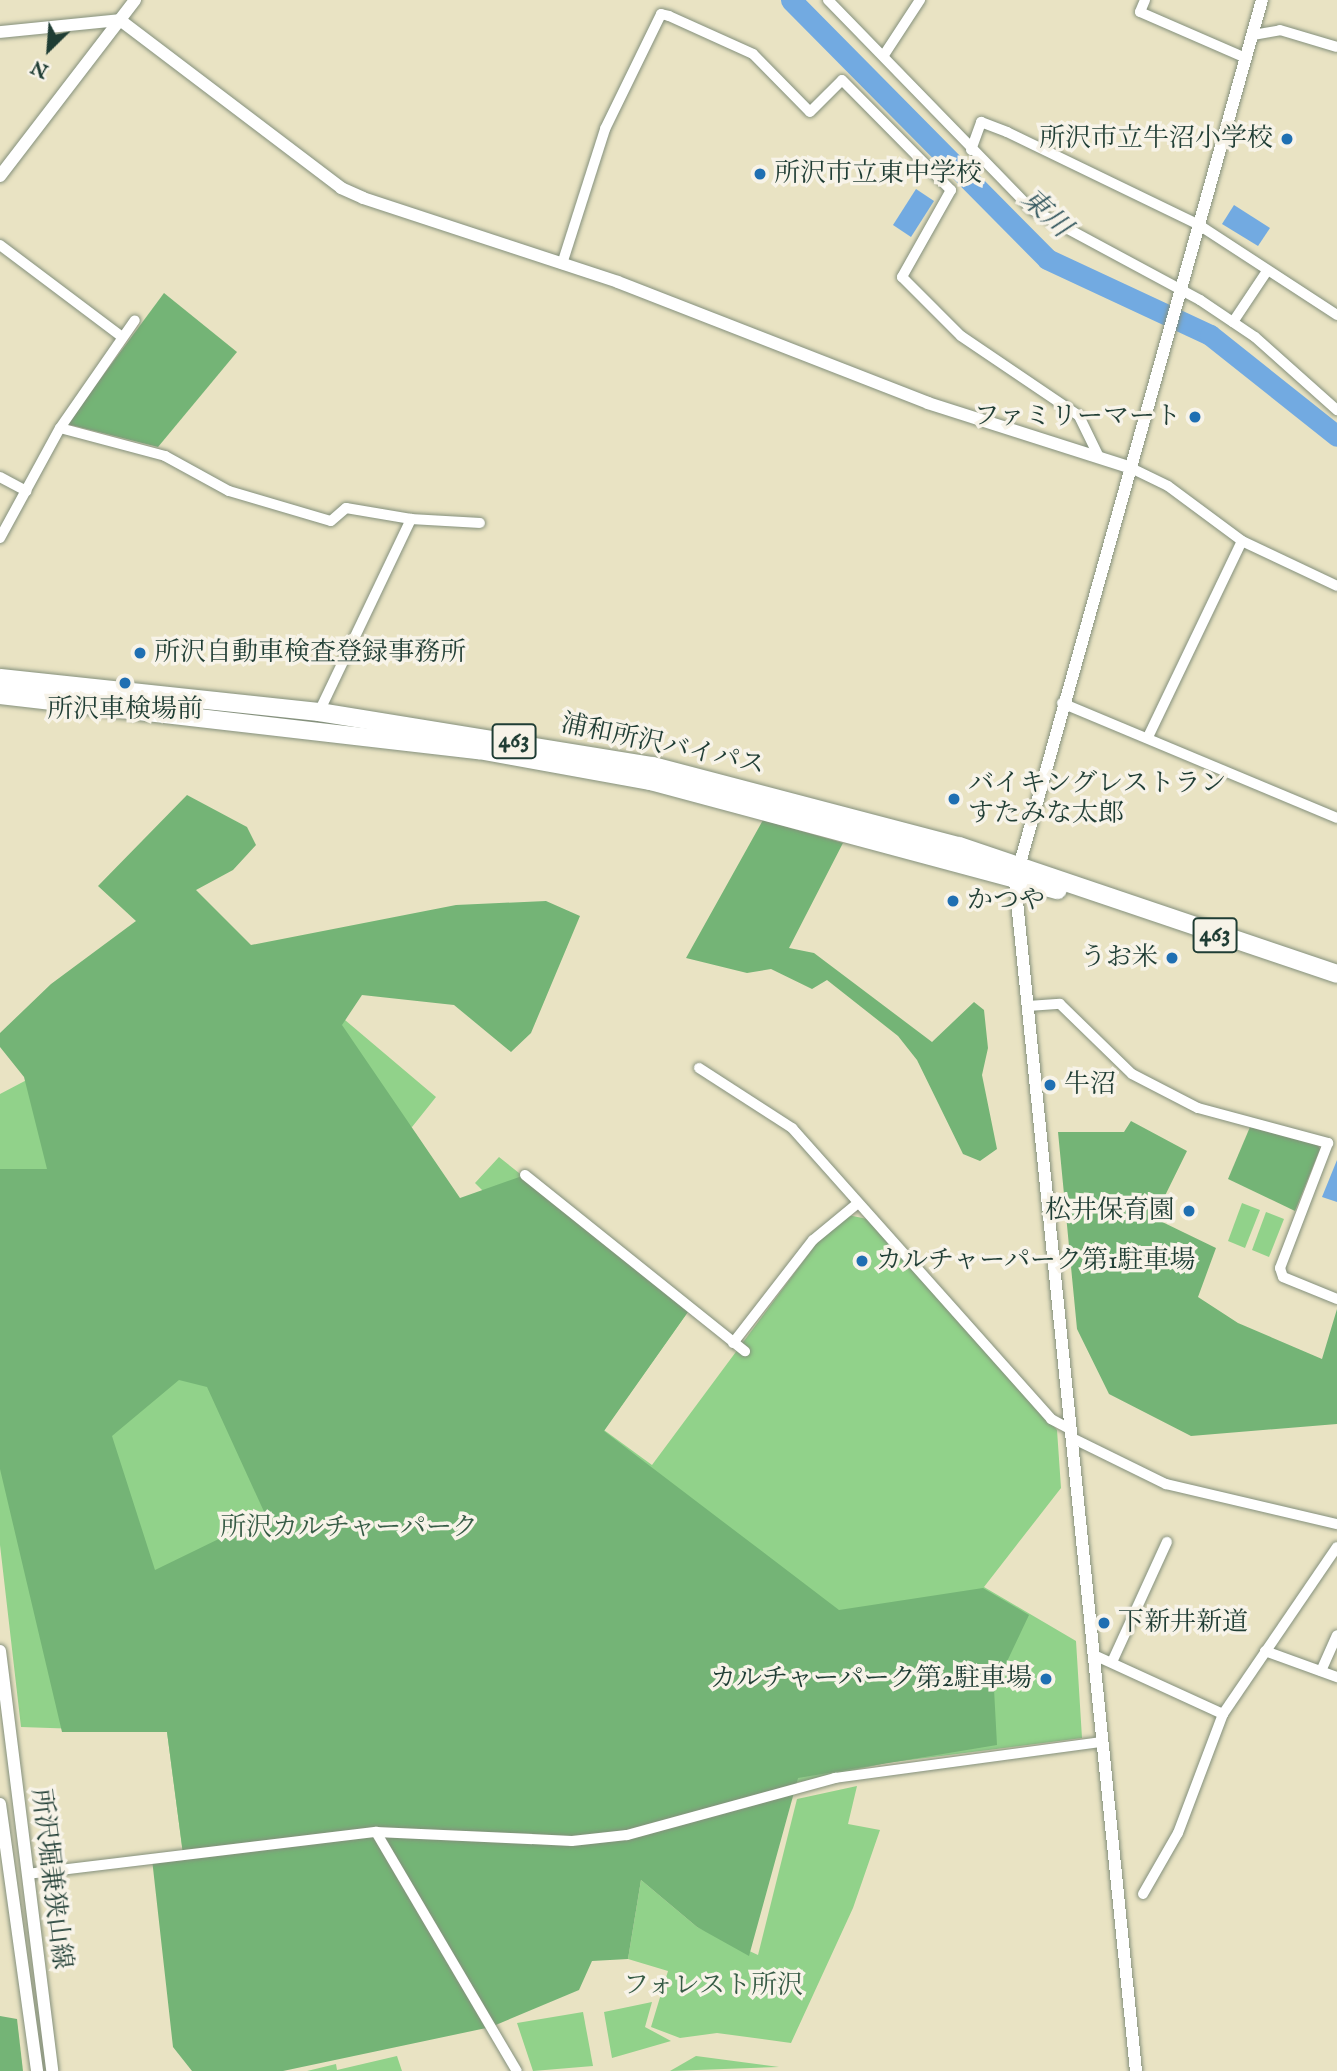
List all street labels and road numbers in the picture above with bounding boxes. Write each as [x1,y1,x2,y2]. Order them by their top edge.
street label: 浦和所沢バイパス [558,708,768,782]
road number: 463 [491,720,537,762]
road number: 463 [1192,915,1238,956]
street label: 所沢堀兼狭山線 [24,1787,78,1971]

